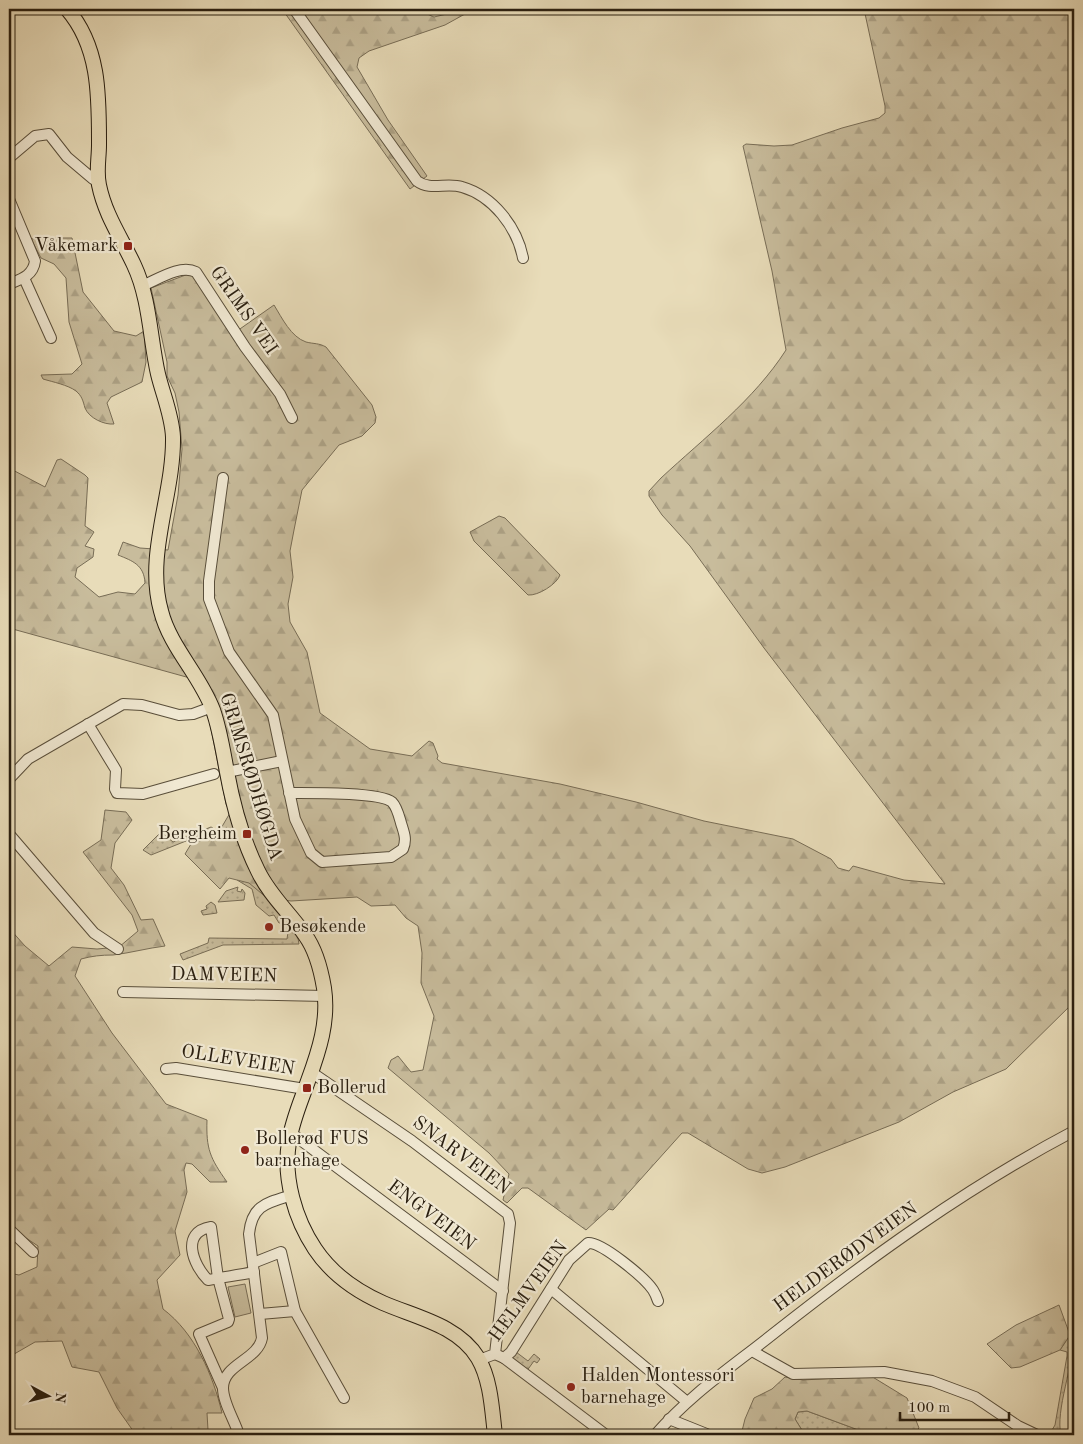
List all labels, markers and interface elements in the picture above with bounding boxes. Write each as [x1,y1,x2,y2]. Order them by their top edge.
place label: Våkemark [34,237,118,256]
marker: Våkemark [122,240,134,252]
street label: GRIMS VEI [206,263,280,359]
street label: GRIMSRØDHØGDA [215,691,285,864]
place label: Bergheim [158,825,237,844]
marker: Bergheim [241,828,253,840]
place label: Besøkende [279,918,366,937]
marker: Besøkende [263,921,275,933]
street label: DAMVEIEN [170,966,278,986]
street label: OLLEVEIEN [180,1043,297,1079]
place label: Bollerud [317,1079,386,1098]
marker: Bollerud [301,1082,313,1094]
street label: SNARVEIEN [409,1113,514,1199]
place label: Bollerød FUS barnehage [255,1130,368,1171]
marker: Bollerød FUS barnehage [239,1144,251,1156]
street label: ENGVEIEN [384,1177,479,1255]
street label: HELDERØDVEIEN [771,1199,922,1316]
street label: HELMVEIEN [486,1238,572,1346]
place label: Halden Montessori barnehage [581,1367,735,1408]
north arrow [22,1372,72,1422]
marker: Halden Montessori barnehage [565,1381,577,1393]
scale bar [900,1389,1009,1421]
text: N [52,1391,68,1404]
text: 100 m [908,1401,950,1416]

